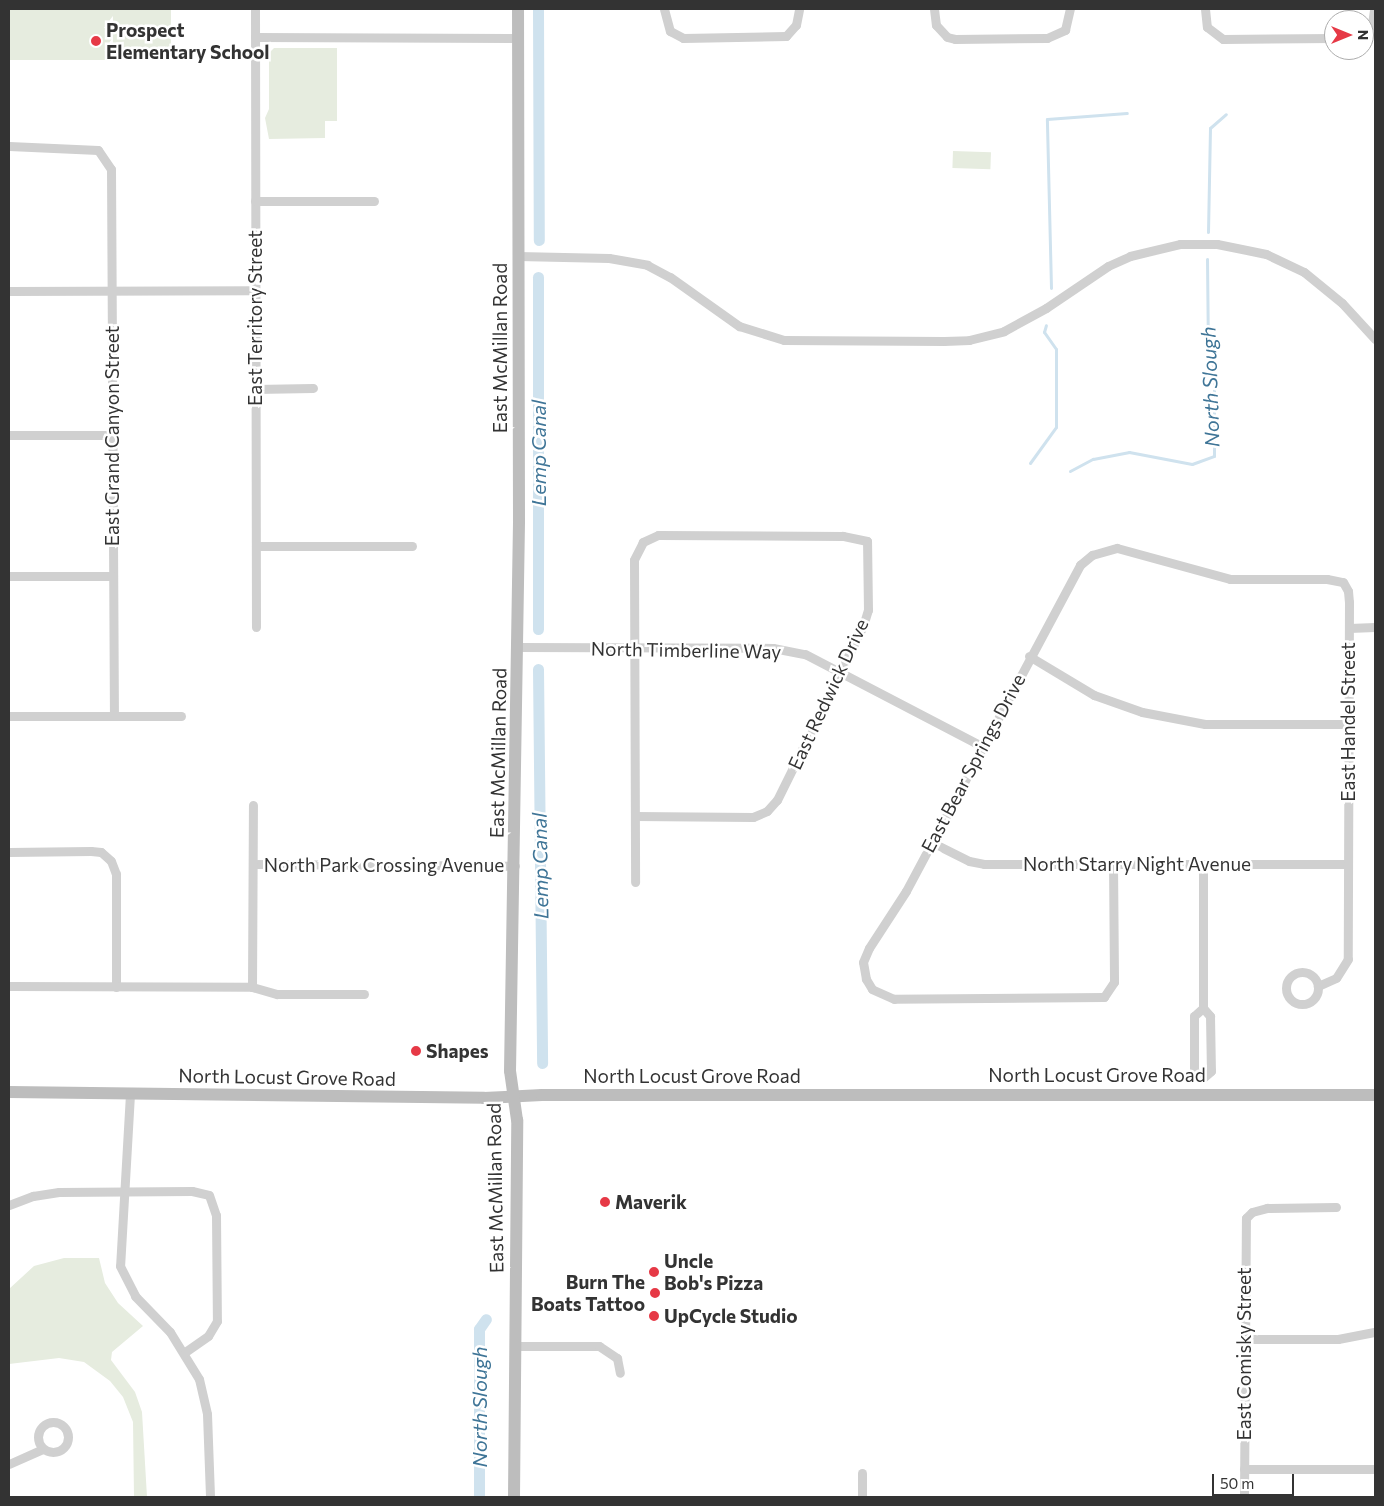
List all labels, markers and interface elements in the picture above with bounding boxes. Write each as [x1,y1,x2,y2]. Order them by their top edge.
north arrow [1324,10,1374,60]
place label: Prospect Elementary School [106,19,270,63]
text: N [1355,30,1372,40]
marker: Prospect Elementary School [90,35,102,47]
street label: East Territory Street [244,230,266,406]
street label: East McMillan Road [489,263,511,433]
street label: East Grand Canyon Street [101,326,123,546]
water label: North Slough [1196,326,1224,448]
water label: Lemp Canal [526,400,550,506]
street label: East Redwick Drive [783,615,873,773]
street label: North Timberline Way [591,637,781,663]
street label: East Handel Street [1337,642,1359,802]
street label: East McMillan Road [485,668,511,838]
street label: East Bear Springs Drive [916,670,1030,856]
water label: Lemp Canal [527,813,553,919]
street label: North Starry Night Avenue [1023,853,1251,875]
street label: North Park Crossing Avenue [264,854,504,876]
place label: Shapes [426,1040,489,1062]
marker: Shapes [410,1045,422,1057]
street label: North Locust Grove Road [178,1064,396,1090]
street label: North Locust Grove Road [988,1064,1206,1086]
street label: North Locust Grove Road [583,1065,801,1087]
street label: East McMillan Road [482,1103,508,1273]
place label: Maverik [615,1191,687,1213]
marker: Maverik [599,1196,611,1208]
place label: Uncle Bob's Pizza [664,1250,763,1294]
marker: Uncle Bob's Pizza [648,1266,660,1278]
street label: East Comisky Street [1233,1267,1255,1441]
place label: Burn The Boats Tattoo [531,1271,645,1315]
marker: Burn The Boats Tattoo [649,1287,661,1299]
place label: UpCycle Studio [664,1305,798,1327]
marker: UpCycle Studio [648,1310,660,1322]
water label: North Slough [467,1347,491,1467]
scale bar [1214,1464,1296,1496]
text: 50 m [1220,1474,1254,1492]

